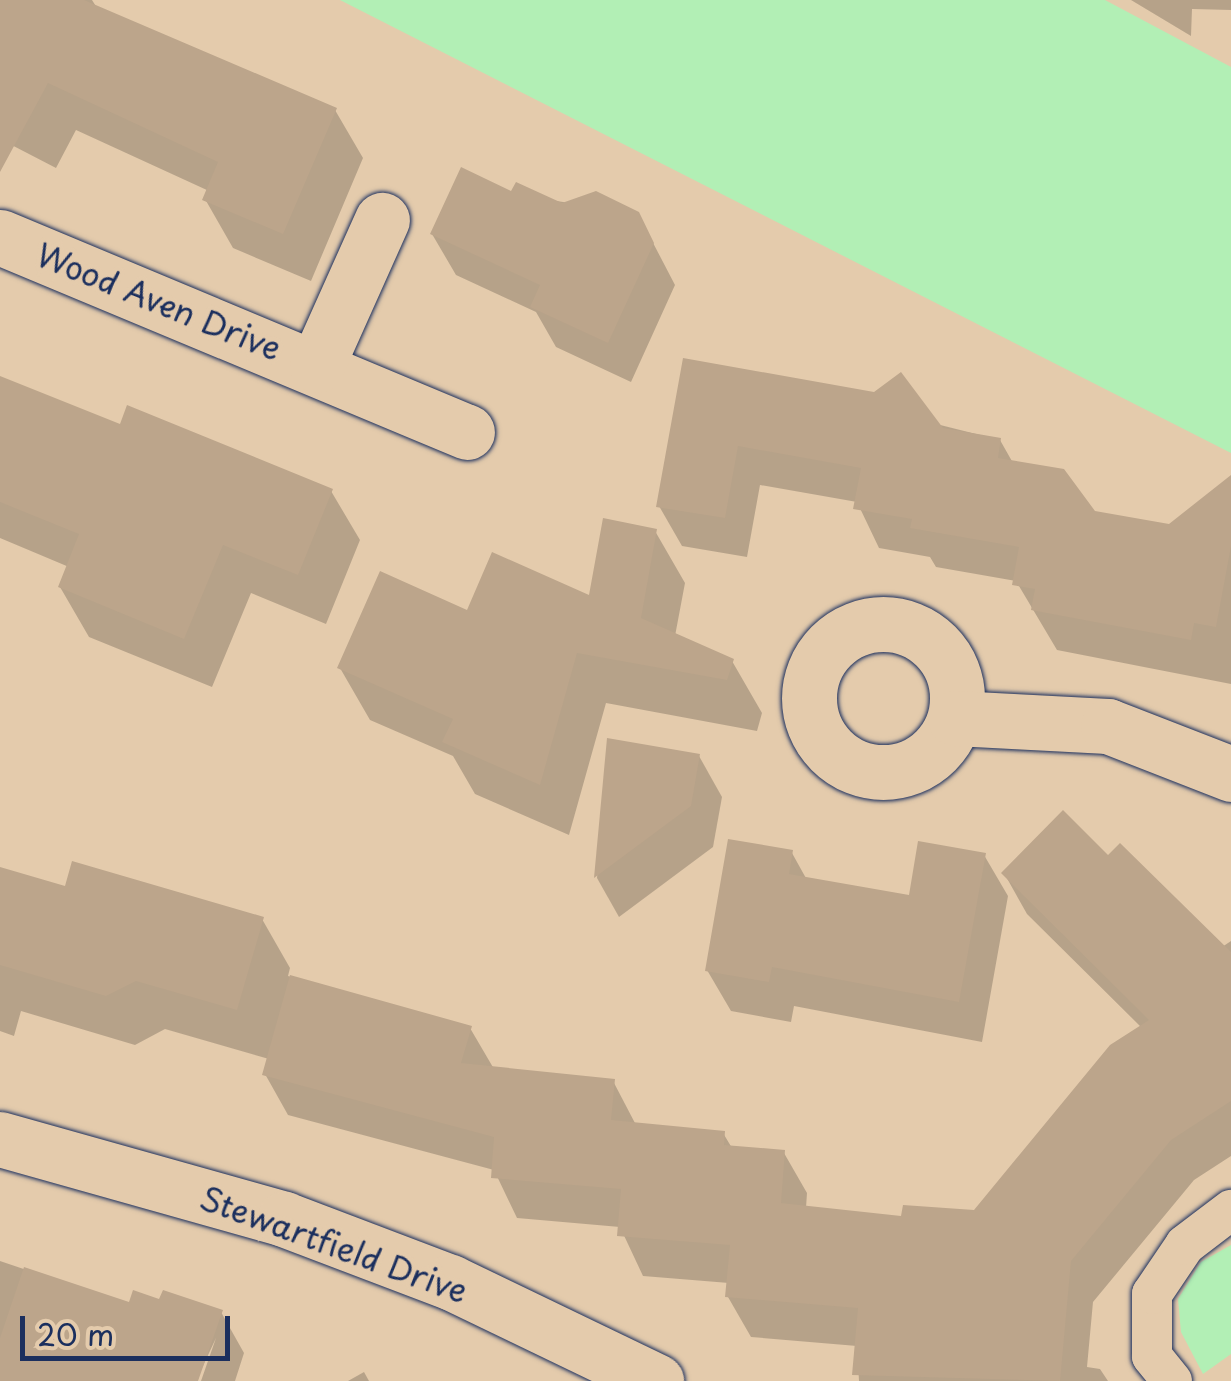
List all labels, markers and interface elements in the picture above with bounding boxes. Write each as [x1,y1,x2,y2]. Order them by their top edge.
street label: Wood Aven Drive [30,234,288,368]
street label: Stewartfield Drive [195,1178,473,1310]
scale bar [25,1296,235,1358]
text: 20 m [37,1311,114,1356]

